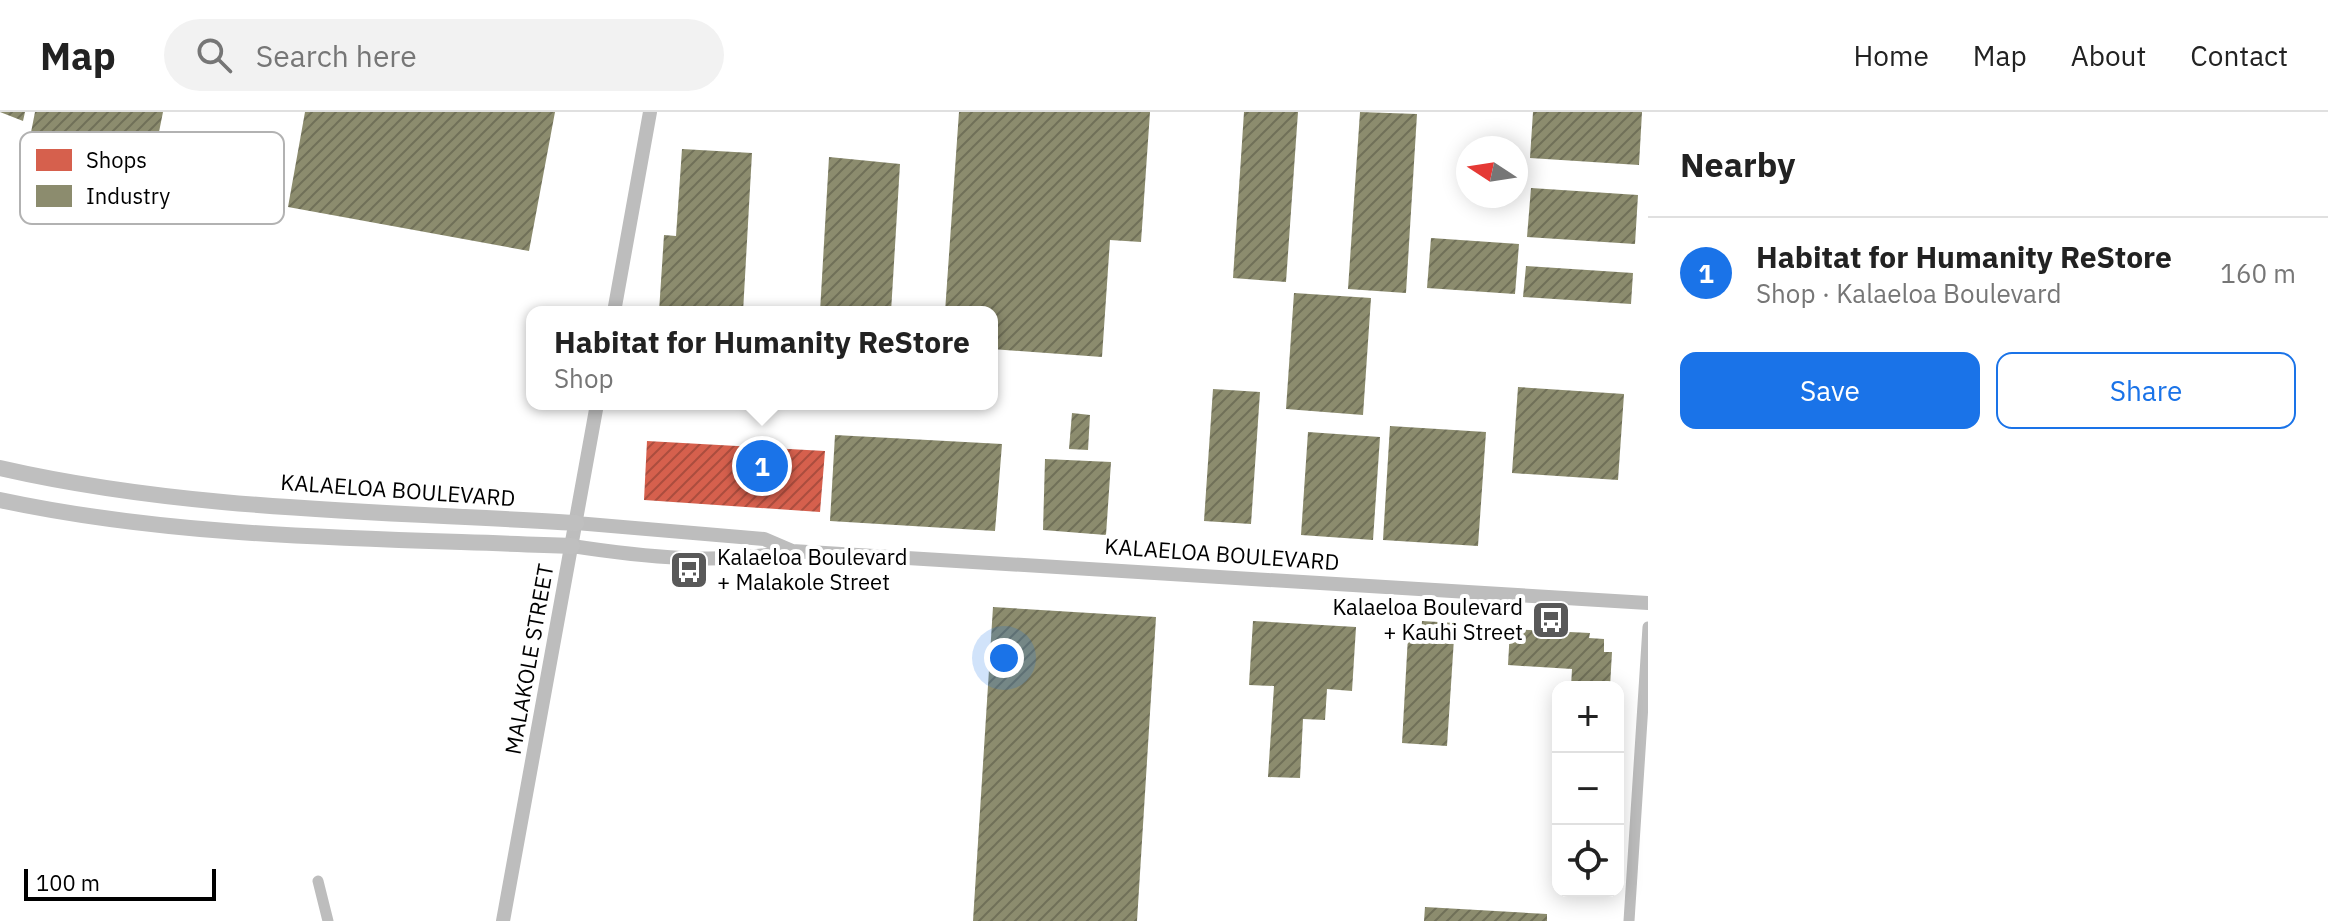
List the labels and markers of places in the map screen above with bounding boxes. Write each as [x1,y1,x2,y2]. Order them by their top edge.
pin: 1 [736,436,788,496]
place label: Kalaeloa Boulevard + Malakole Street [717,542,908,596]
bus stop icon: Kalaeloa Boulevard + Malakole Street [668,549,710,591]
place label: Kalaeloa Boulevard + Kauhi Street [1332,592,1523,646]
bus stop icon: Kalaeloa Boulevard + Kauhi Street [1530,599,1572,641]

